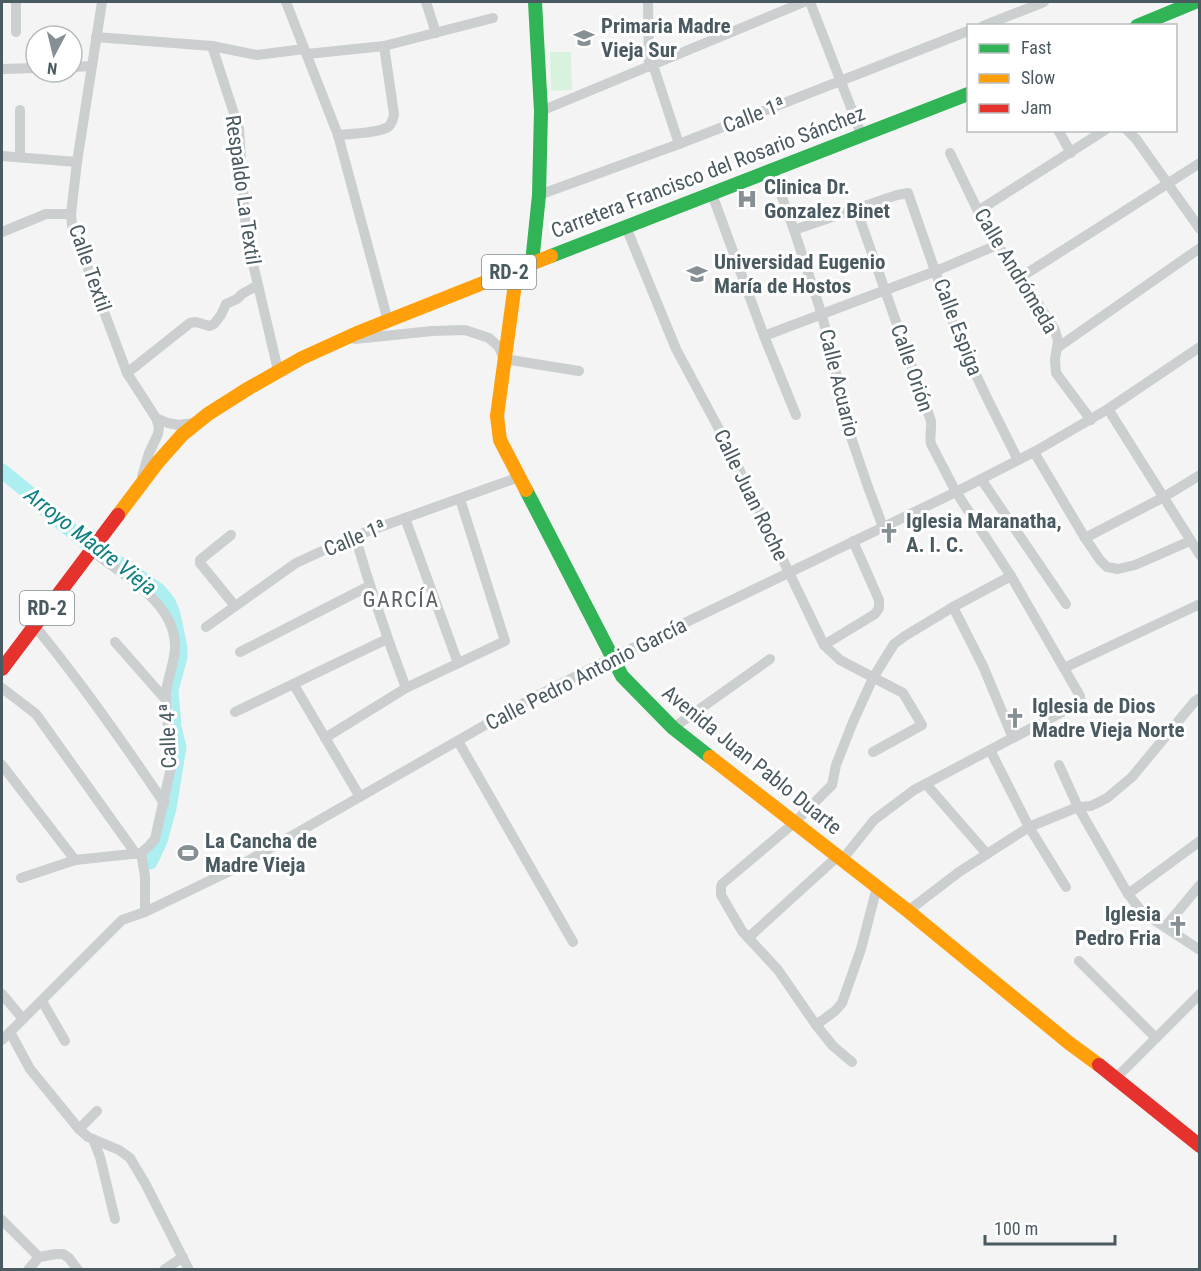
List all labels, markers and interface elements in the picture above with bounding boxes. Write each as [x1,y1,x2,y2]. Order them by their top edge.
place label: Primaria Madre Vieja Sur [601,14,731,62]
north arrow [24,24,84,84]
legend [967,24,1177,132]
school or university icon: Primaria Madre Vieja Sur [572,26,596,50]
text: Fast [1021,37,1052,58]
text: N [46,58,58,78]
text: Slow [1021,67,1056,88]
street label: Calle 1ª [719,92,789,138]
text: Jam [1021,97,1052,118]
street label: Carretera Francisco del Rosario Sánchez [548,101,868,243]
street label: Respaldo La Textil [221,114,265,266]
place label: Clinica Dr. Gonzalez Binet [764,175,890,223]
hospital icon: Clinica Dr. Gonzalez Binet [735,187,759,211]
street label: Calle Andrómeda [969,204,1063,338]
street label: Calle Textil [64,221,116,315]
place label: Universidad Eugenio María de Hostos [714,250,885,298]
road number: RD-2 [482,255,536,289]
school or university icon: Universidad Eugenio María de Hostos [685,262,709,286]
street label: Calle Espiga [929,275,987,379]
street label: Calle Orión [886,321,938,415]
street label: Calle Acuario [814,327,864,439]
street label: Calle Juan Roche [709,425,793,565]
water label: Arroyo Madre Vieja [19,482,162,601]
place label: Iglesia Maranatha, A. I. C. [906,509,1062,557]
street label: Calle 1ª [320,515,390,561]
church icon: Iglesia Maranatha, A. I. C. [877,521,901,545]
district label: GARCÍA [362,587,440,612]
road number: RD-2 [20,591,74,625]
street label: Calle Pedro Antonio García [482,613,690,735]
street label: Avenida Juan Pablo Duarte [658,680,846,840]
place label: Iglesia de Dios Madre Vieja Norte [1032,694,1185,742]
street label: Calle 4ª [155,703,181,769]
church icon: Iglesia de Dios Madre Vieja Norte [1003,706,1027,730]
place label: La Cancha de Madre Vieja [205,829,317,877]
sports icon: La Cancha de Madre Vieja [176,841,200,865]
place label: Iglesia Pedro Fria [1075,902,1161,950]
church icon: Iglesia Pedro Fria [1166,914,1190,938]
scale bar [985,1208,1116,1246]
text: 100 m [994,1218,1038,1239]

